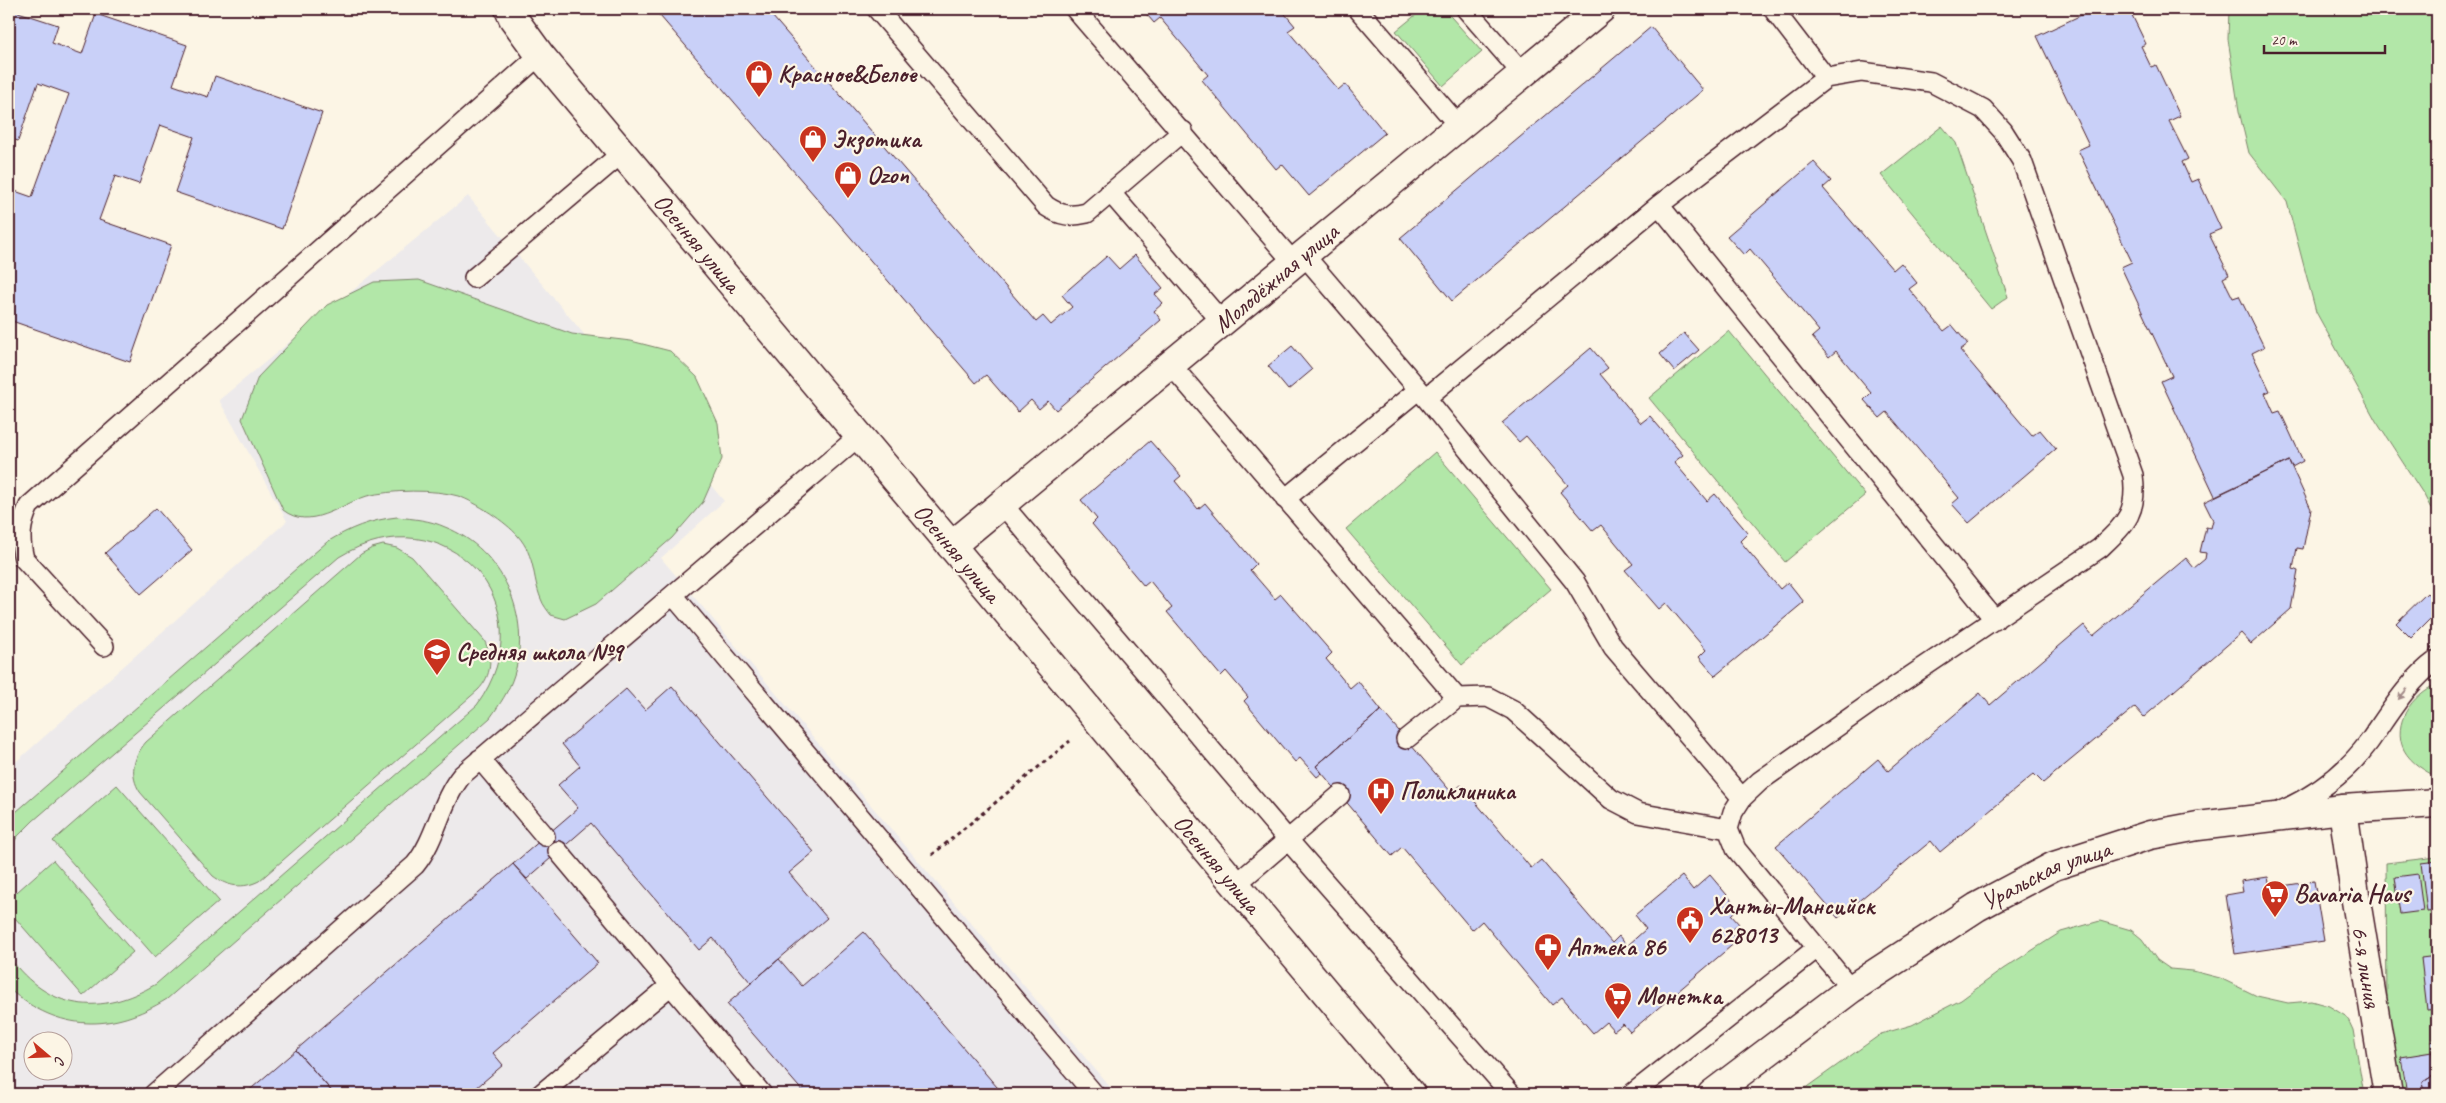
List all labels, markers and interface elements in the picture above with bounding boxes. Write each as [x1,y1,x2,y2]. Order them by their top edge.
scale bar [2264,22,2385,54]
text: 20 m [2271,31,2298,50]
place label: Красное&Белое [778,58,918,90]
shop icon: Красное&Белое [744,59,774,98]
place label: Экзотика [832,123,923,155]
shop icon: Экзотика [798,124,828,163]
place label: Ozon [867,159,909,191]
shop icon: Ozon [833,160,863,199]
street label: Осенняя улица [646,187,750,301]
street label: Молодёжная улица [1207,215,1347,340]
street label: Осенняя улица [906,497,1010,611]
place label: Средняя школа №9 [456,636,626,668]
school or university icon: Средняя школа №9 [422,637,452,676]
one-way arrow [2397,687,2408,700]
place label: Поликлиника [1400,775,1517,807]
hospital icon: Поликлиника [1366,776,1396,815]
street label: Осенняя улица [1166,808,1270,922]
street label: Уральская улица [1976,832,2117,918]
place label: Bavaria Haus [2294,878,2412,910]
supermarket icon: Bavaria Haus [2260,879,2290,918]
place label: Ханты-Мансийск 628013 [1709,890,1876,951]
public building icon: Ханты-Мансийск 628013 [1675,905,1705,944]
street label: 6-я линия [2344,924,2388,1011]
place label: Аптека 86 [1567,931,1668,963]
pharmacy icon: Аптека 86 [1533,932,1563,971]
place label: Монетка [1637,980,1724,1012]
supermarket icon: Монетка [1603,981,1633,1020]
north arrow [22,1030,72,1080]
text: С [50,1054,69,1068]

